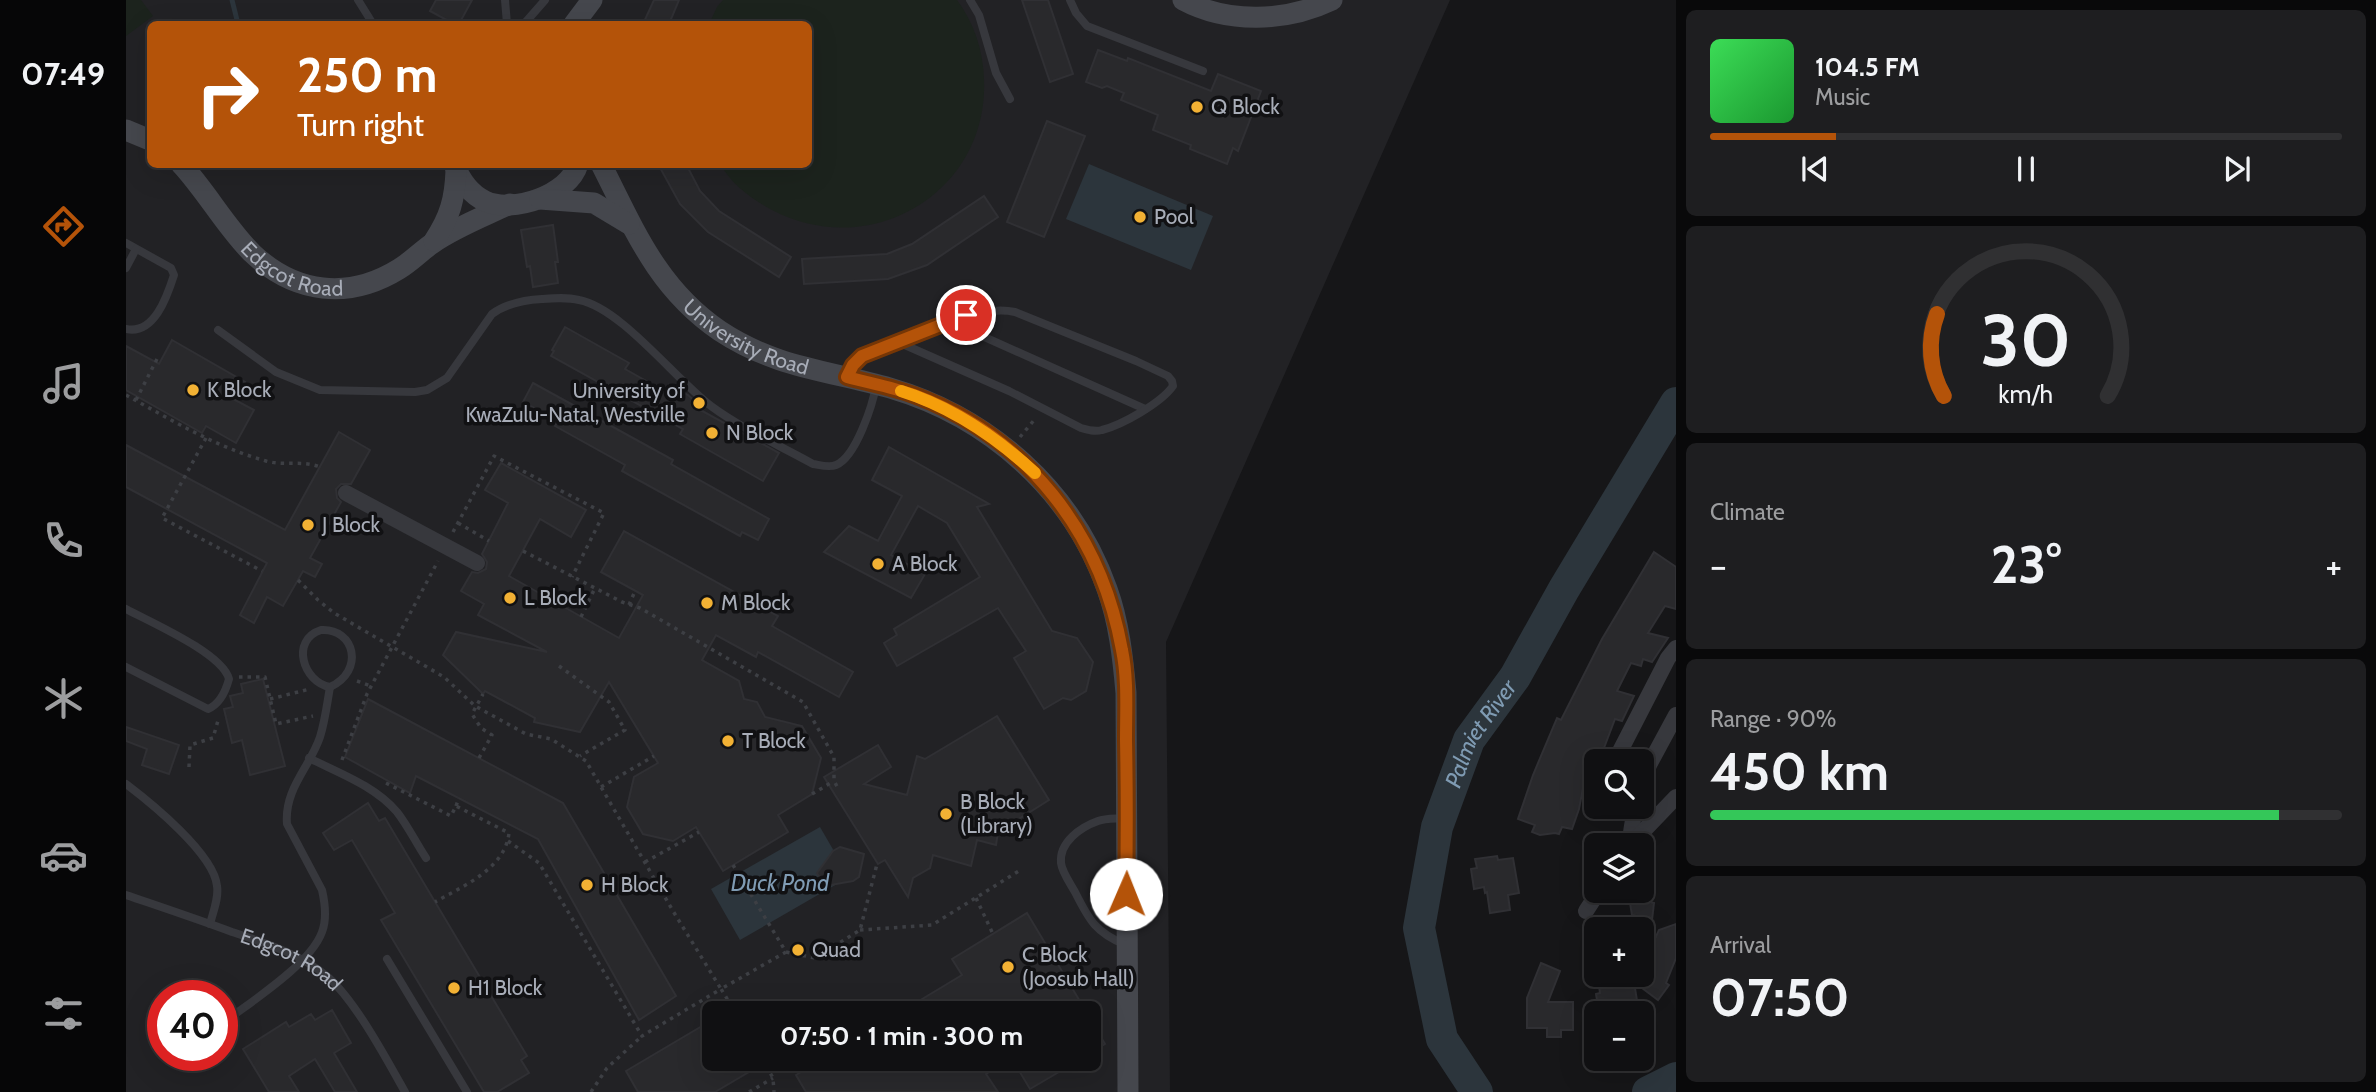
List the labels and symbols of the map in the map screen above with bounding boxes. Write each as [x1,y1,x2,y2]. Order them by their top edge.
place label: Q Block [1211,94,1280,119]
marker: Q Block [1189,99,1205,115]
place label: Pool [1154,204,1194,229]
marker: Pool [1132,209,1148,225]
street label: Edgcot Road [236,236,344,301]
pin [936,285,996,345]
street label: University Road [678,294,812,380]
place label: K Block [207,377,272,402]
place label: University of KwaZulu-Natal, Westville [465,378,685,427]
marker: K Block [185,382,201,398]
marker: University of KwaZulu-Natal, Westville [691,395,707,411]
place label: N Block [726,420,794,445]
marker: N Block [704,425,720,441]
place label: J Block [321,512,380,537]
marker: J Block [300,517,316,533]
place label: A Block [892,551,958,576]
marker: A Block [870,556,886,572]
place label: L Block [524,585,588,610]
marker: L Block [502,590,518,606]
place label: M Block [721,590,791,615]
marker: M Block [699,595,715,611]
water label: Palmiet River [1439,673,1523,791]
place label: T Block [742,728,806,753]
marker: T Block [720,733,736,749]
place label: B Block (Library) [960,789,1033,838]
marker: B Block (Library) [938,806,954,822]
position arrow [1089,857,1163,931]
water label: Duck Pond [731,869,830,897]
place label: H Block [601,872,669,897]
marker: H Block [579,877,595,893]
street label: Edgcot Road [238,923,348,996]
place label: Quad [812,937,861,962]
marker: Quad [790,942,806,958]
place label: C Block (Joosub Hall) [1022,942,1134,991]
marker: C Block (Joosub Hall) [1000,959,1016,975]
place label: H1 Block [468,975,543,1000]
speed limit sign: 40 [147,980,238,1071]
marker: H1 Block [446,980,462,996]

